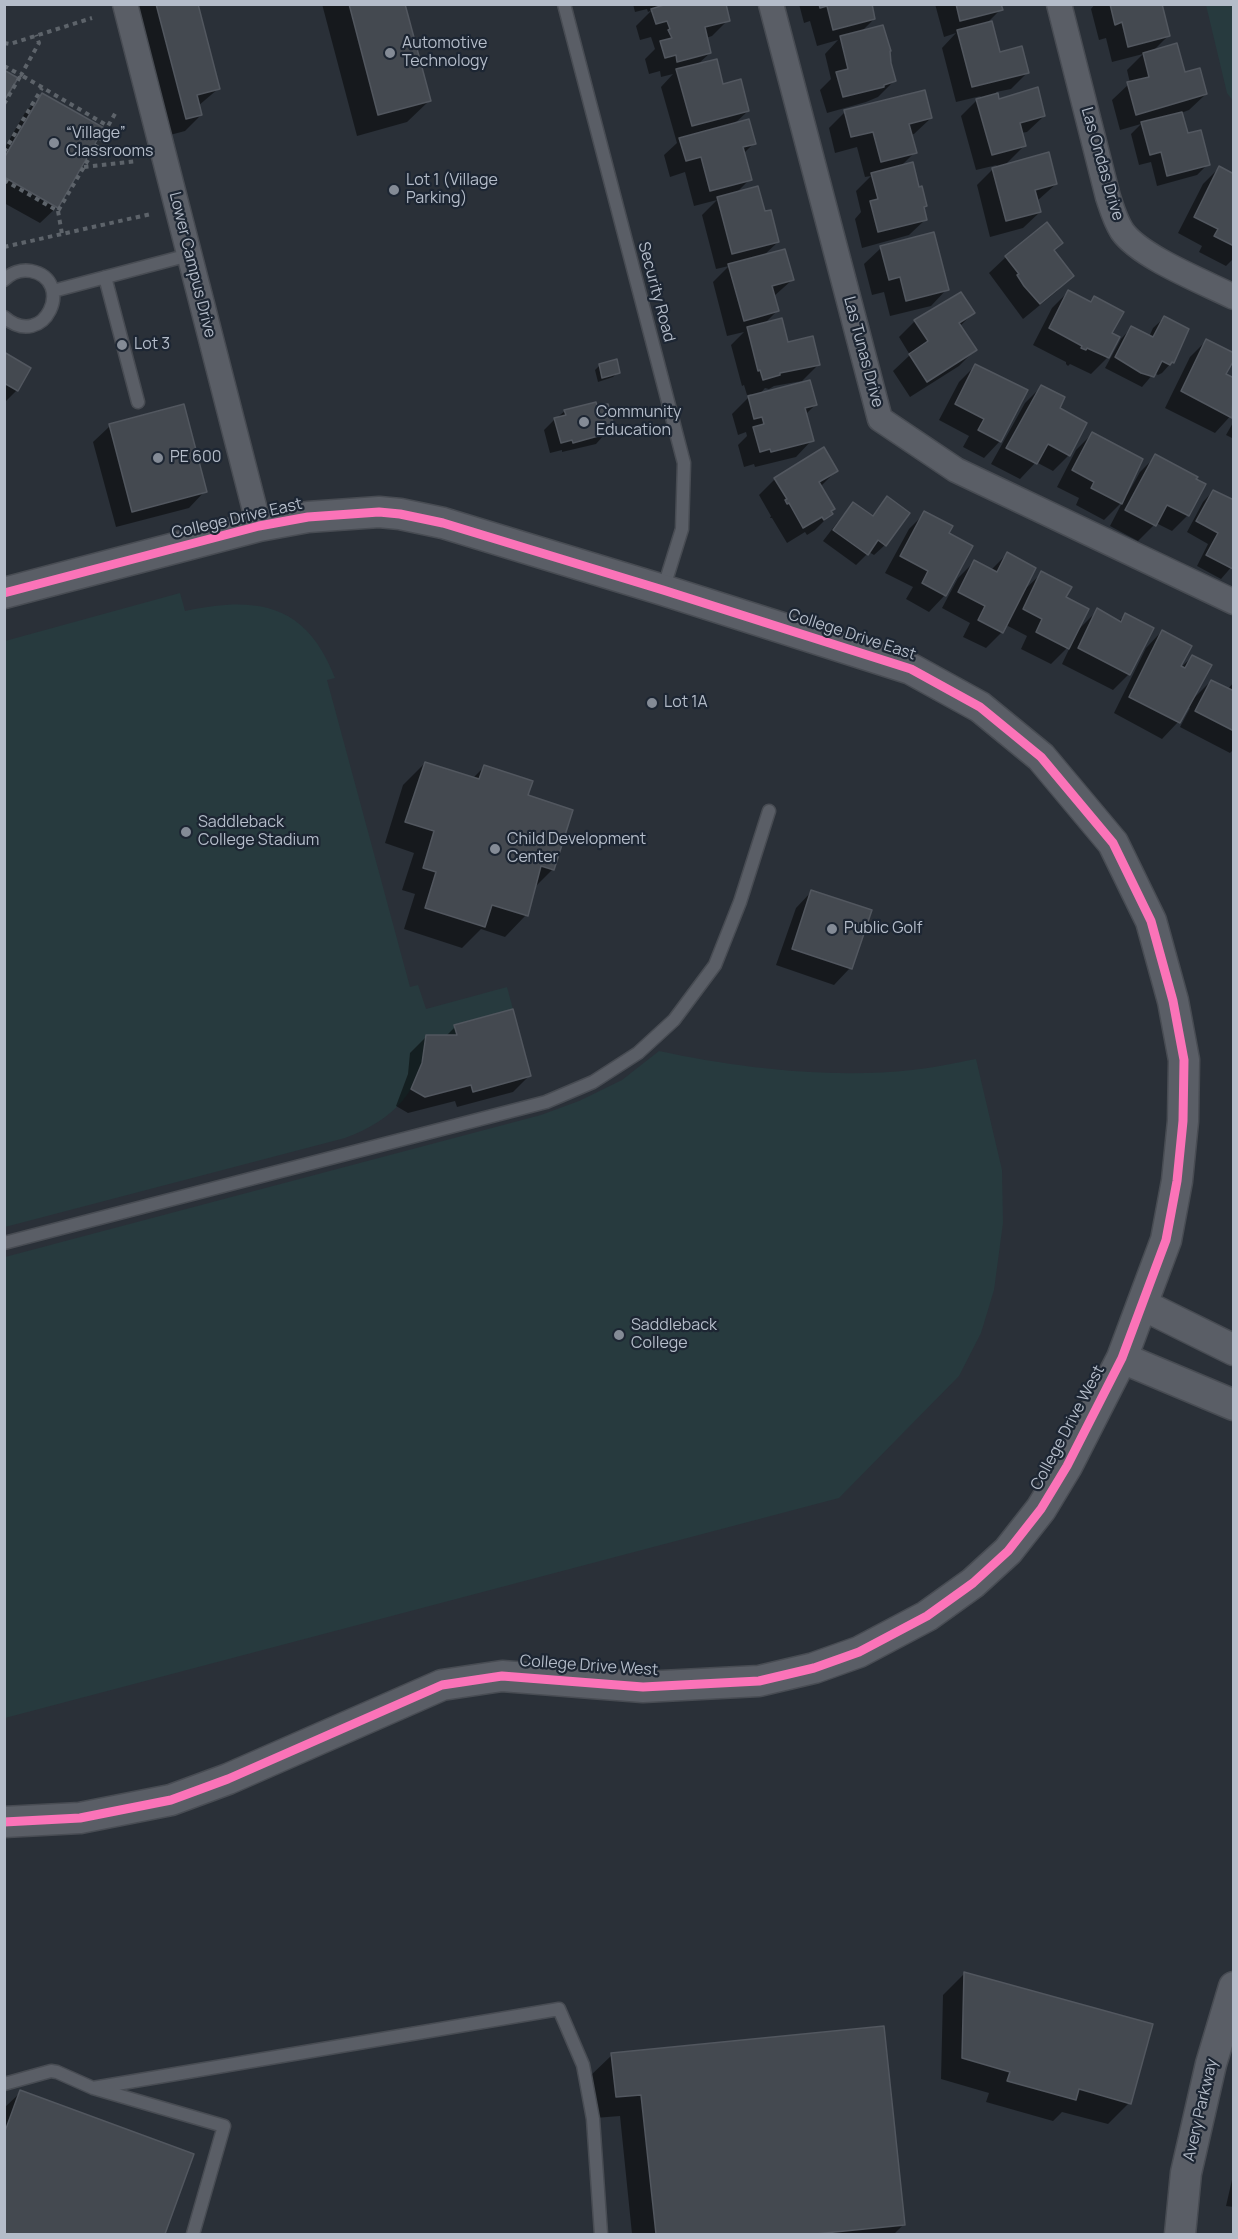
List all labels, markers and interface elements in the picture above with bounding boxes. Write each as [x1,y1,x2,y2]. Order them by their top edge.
place label: Automotive Technology [402,34,488,72]
marker: Automotive Technology [383,46,397,60]
street label: Las Ondas Drive [1077,105,1127,223]
place label: “Village” Classrooms [66,124,153,162]
marker: “Village” Classrooms [47,136,61,150]
place label: Lot 1 (Village Parking) [406,171,498,209]
marker: Lot 1 (Village Parking) [387,183,401,197]
street label: Lower Campus Drive [165,190,219,340]
street label: Security Road [633,240,679,344]
street label: Las Tunas Drive [839,294,887,410]
place label: Lot 3 [134,335,170,355]
marker: Lot 3 [115,338,129,352]
place label: Community Education [596,403,681,441]
marker: Community Education [577,415,591,429]
place label: PE 600 [170,448,221,468]
marker: PE 600 [151,451,165,465]
street label: College Drive East [170,495,304,543]
street label: College Drive East [786,605,918,665]
place label: Lot 1A [664,693,708,713]
marker: Lot 1A [645,696,659,710]
place label: Saddleback College Stadium [198,813,319,851]
marker: Saddleback College Stadium [179,825,193,839]
place label: Child Development Center [507,830,646,868]
marker: Child Development Center [488,842,502,856]
place label: Public Golf [844,919,922,939]
marker: Public Golf [825,922,839,936]
place label: Saddleback College [631,1316,717,1354]
marker: Saddleback College [612,1328,626,1342]
street label: College Drive West [1027,1362,1109,1494]
street label: College Drive West [519,1652,659,1680]
street label: Avery Parkway [1180,2057,1222,2163]

